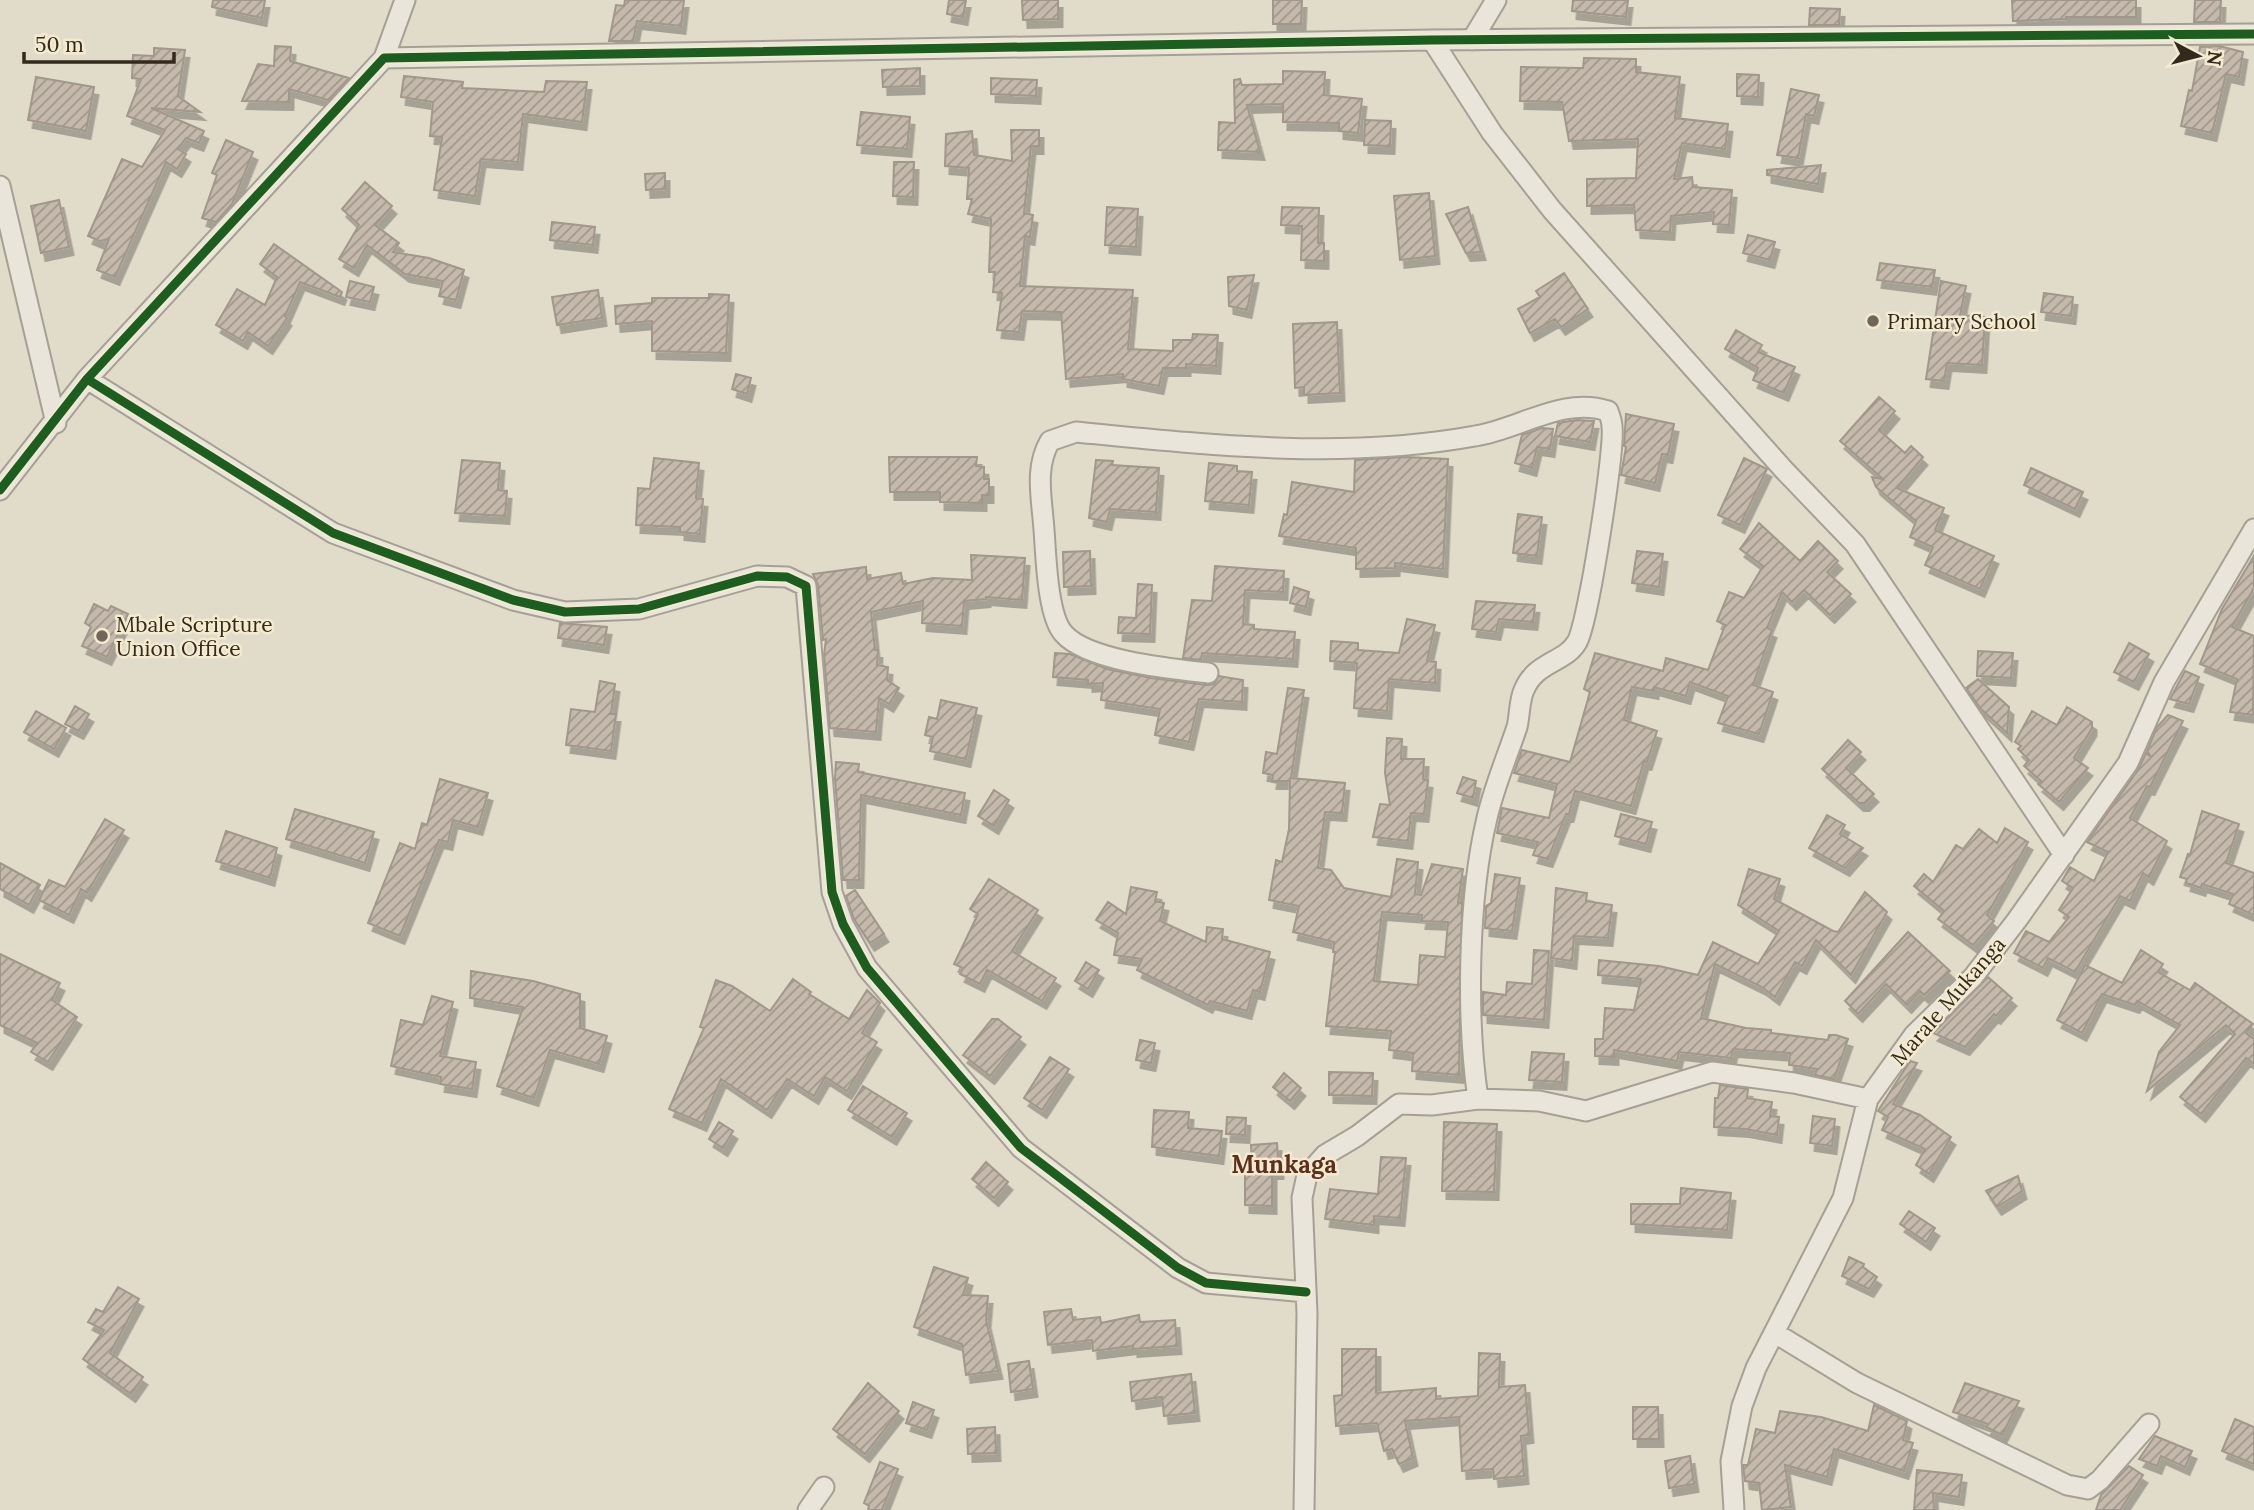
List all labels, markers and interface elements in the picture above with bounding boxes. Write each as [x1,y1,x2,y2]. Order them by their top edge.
scale bar [24,21,175,65]
north arrow [2163,21,2233,91]
text: 50 m [35,31,84,58]
text: N [2202,49,2228,67]
place label: Primary School [1887,308,2036,335]
marker: Primary School [1865,313,1881,329]
place label: Mbale Scripture Union Office [116,611,273,662]
marker: Mbale Scripture Union Office [94,628,110,644]
street label: Marale Mukanga [1885,931,2011,1071]
district label: Munkaga [1231,1149,1337,1180]

